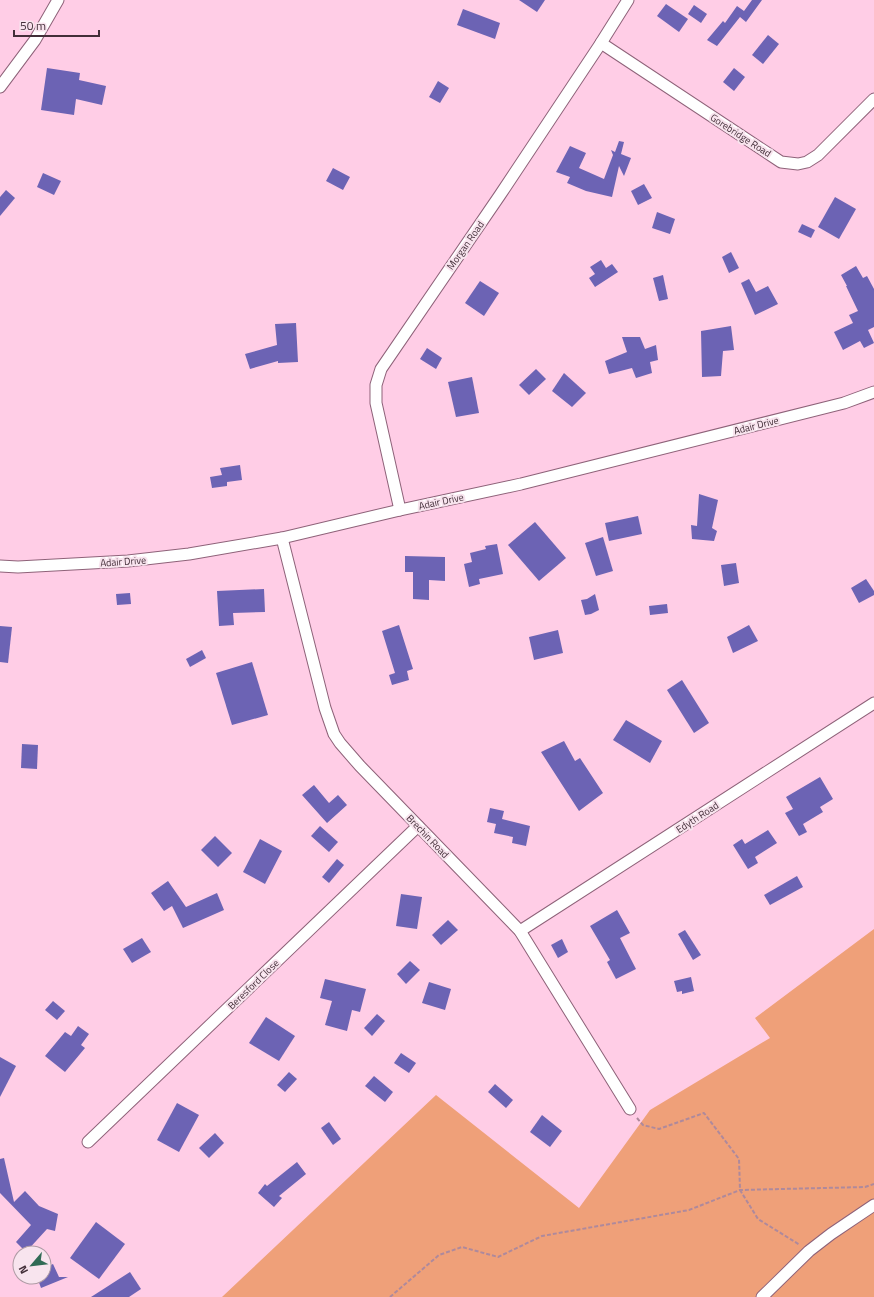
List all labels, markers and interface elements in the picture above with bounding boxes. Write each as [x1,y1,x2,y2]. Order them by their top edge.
scale bar [14,12,99,38]
text: 50 m [20,16,46,35]
street label: Gorebridge Road [707,110,774,161]
street label: Morgan Road [443,218,488,273]
street label: Adair Drive [732,413,780,438]
street label: Adair Drive [417,489,465,514]
street label: Adair Drive [100,552,146,571]
street label: Edyth Road [673,798,722,837]
street label: Brechin Road [403,811,452,862]
street label: Beresford Close [224,956,282,1013]
north arrow [12,1245,52,1285]
text: N [14,1263,32,1277]

